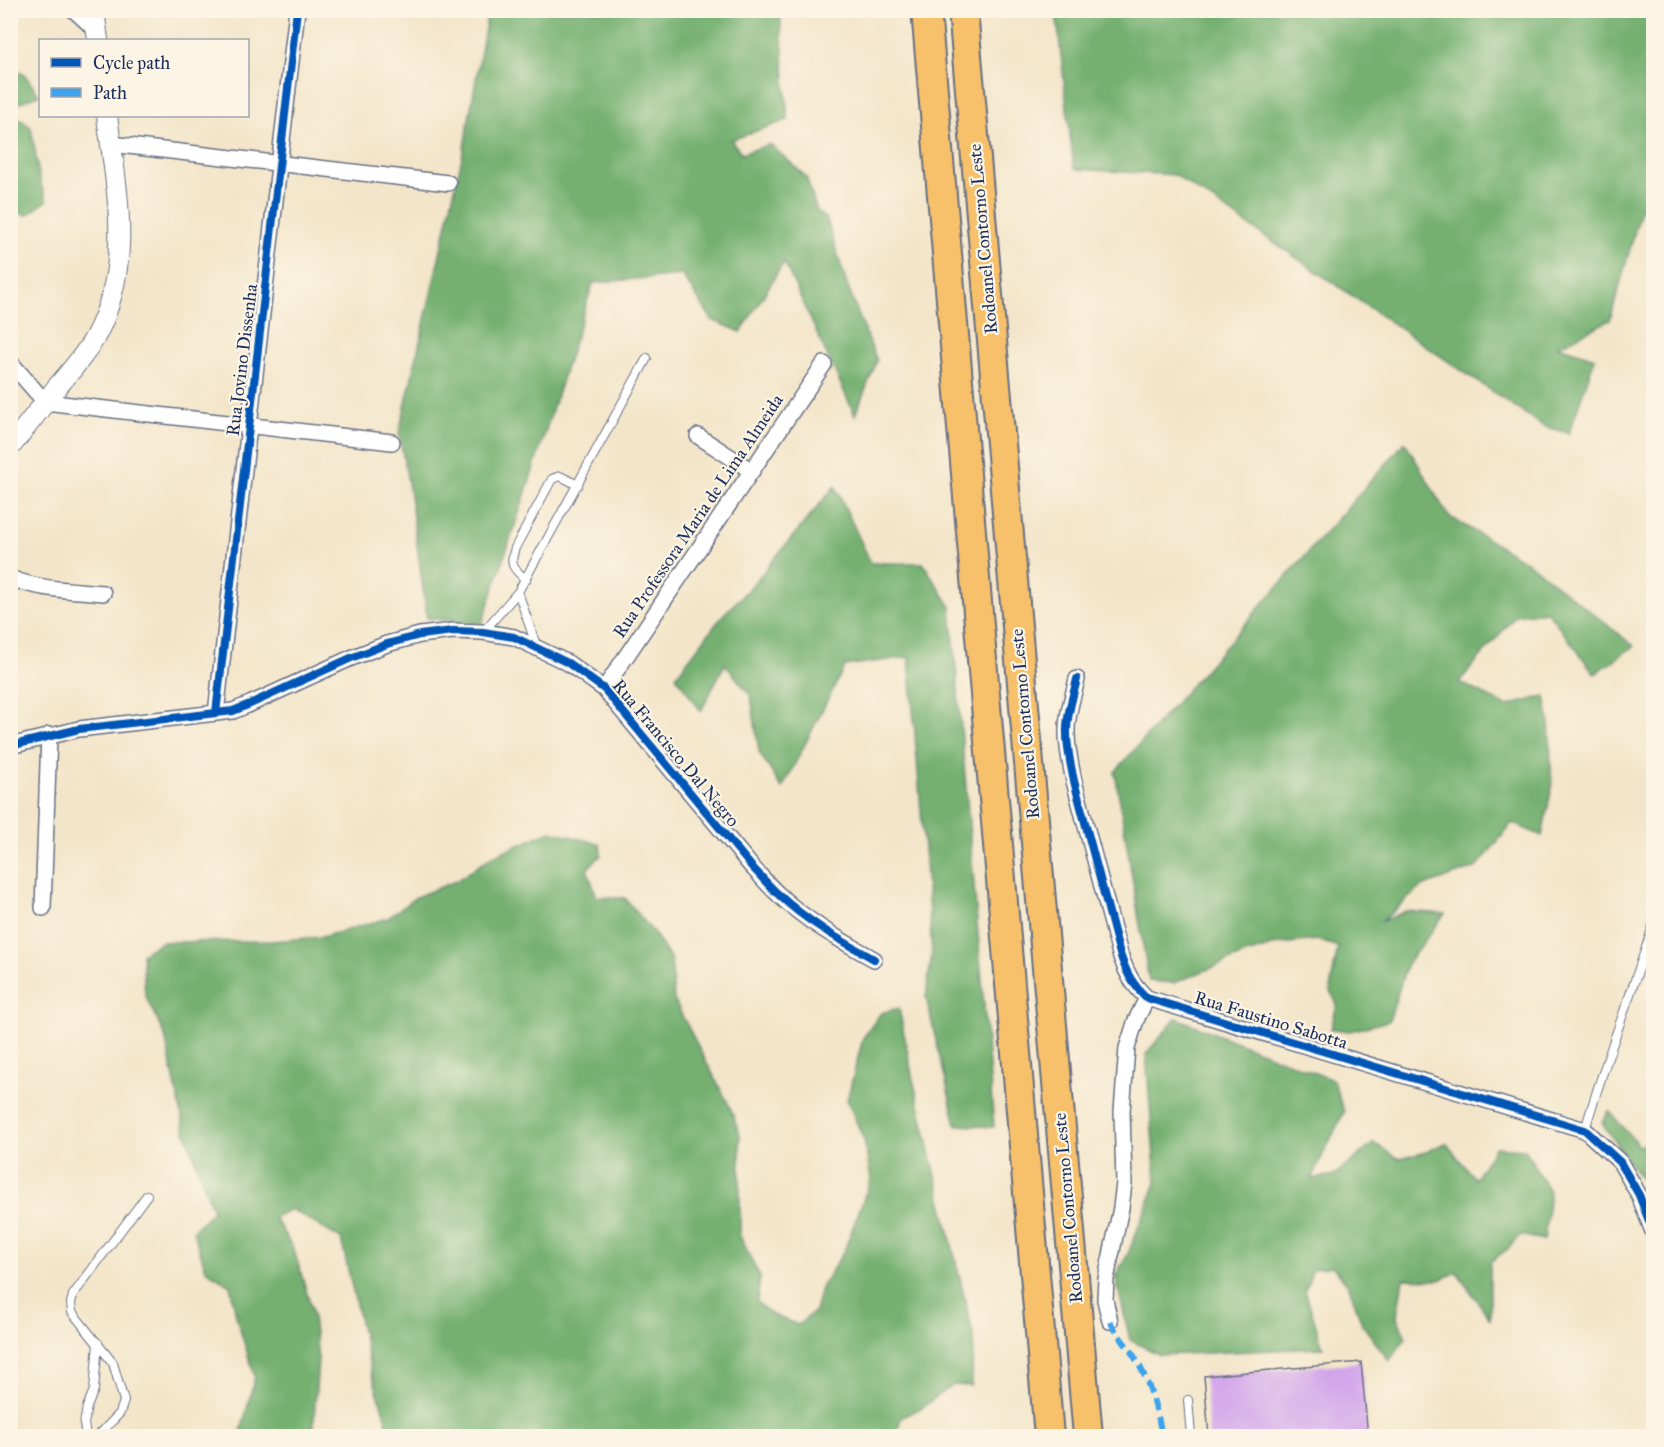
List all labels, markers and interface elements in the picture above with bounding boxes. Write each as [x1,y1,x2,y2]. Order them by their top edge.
legend [39,39,249,117]
text: Cycle path [93,52,170,74]
text: Path [93,82,127,104]
street label: Rodoanel Contorno Leste [964,143,1002,335]
street label: Rua Jovino Dissenha [222,282,263,437]
street label: Rua Professora Maria de Lima Almeida [608,390,788,642]
street label: Rodoanel Contorno Leste [1006,628,1044,820]
street label: Rua Francisco Dal Negro [607,675,744,832]
street label: Rua Faustino Sabotta [1192,986,1351,1054]
street label: Rodoanel Contorno Leste [1049,1112,1087,1304]

